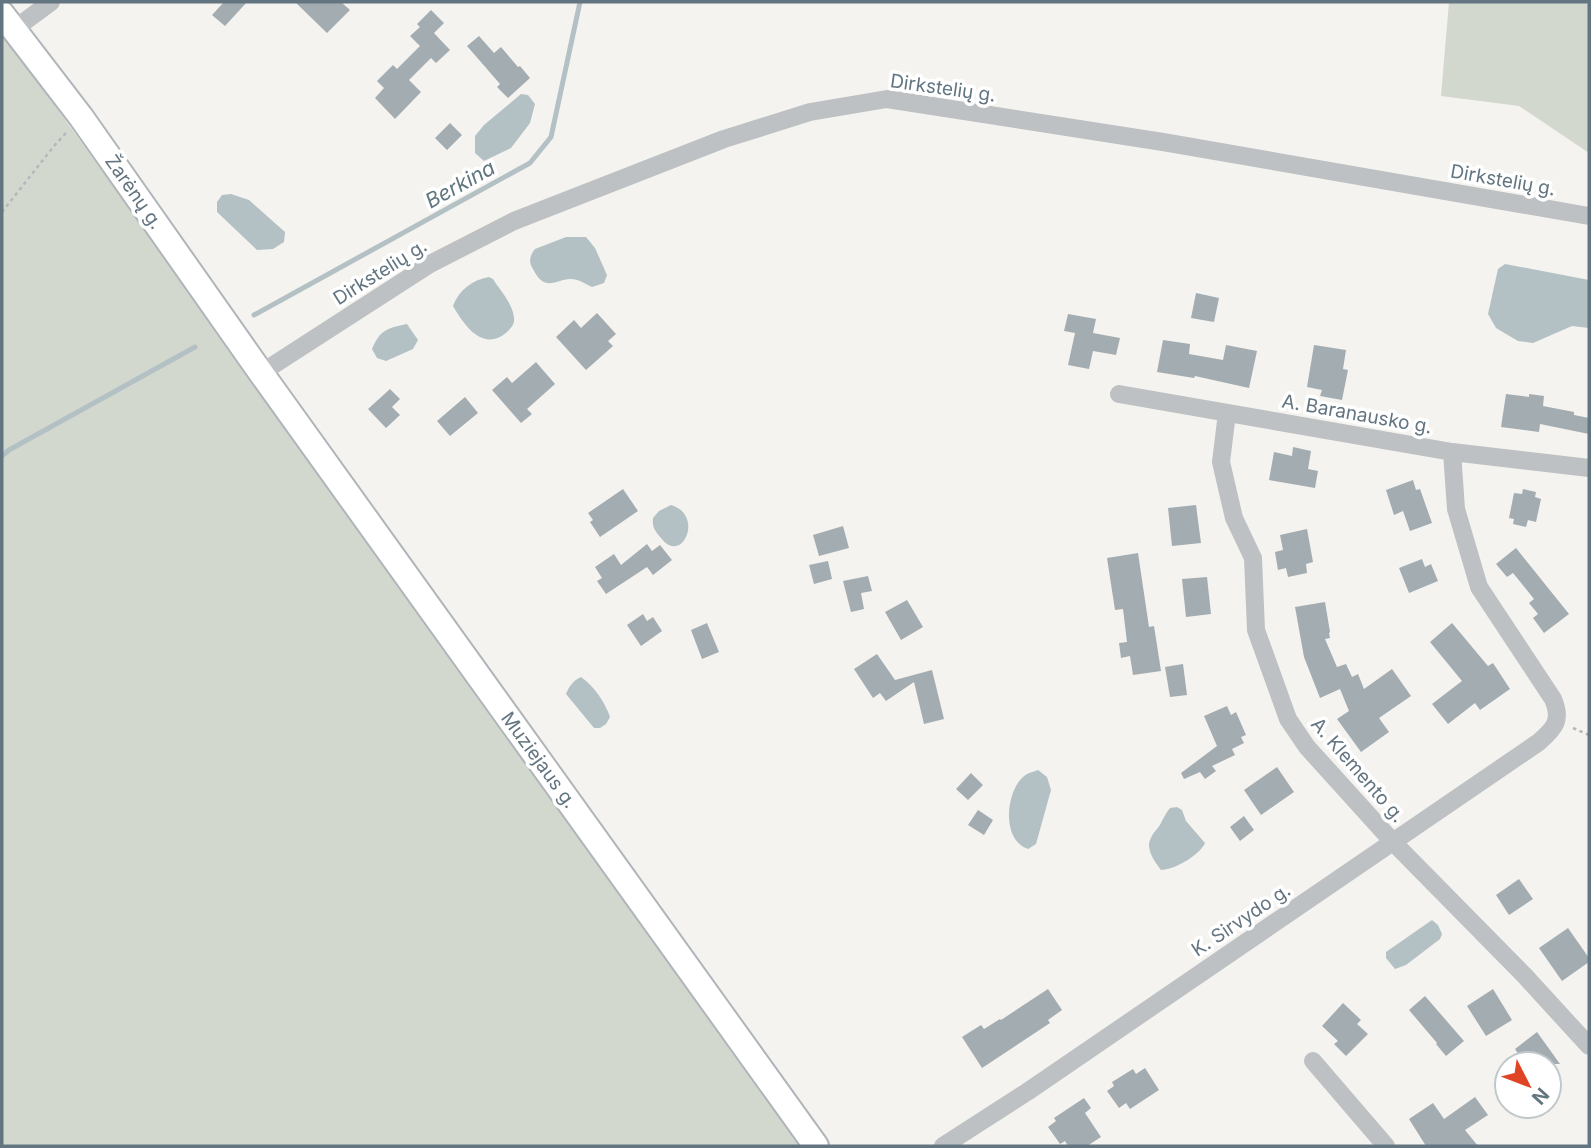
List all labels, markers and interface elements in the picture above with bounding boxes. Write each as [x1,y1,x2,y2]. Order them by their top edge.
street label: Dirkstelių g. [889,69,997,107]
street label: Žarėnų g. [100,150,168,234]
water label: Berkina [421,155,499,213]
street label: Dirkstelių g. [1449,159,1557,201]
street label: Dirkstelių g. [329,234,431,310]
street label: A. Baranausko g. [1280,389,1434,439]
street label: Muziejaus g. [496,707,582,813]
street label: A. Klemento g. [1306,713,1410,827]
street label: K. Sirvydo g. [1187,879,1295,961]
north arrow [1493,1050,1563,1120]
text: N [1527,1083,1554,1109]

